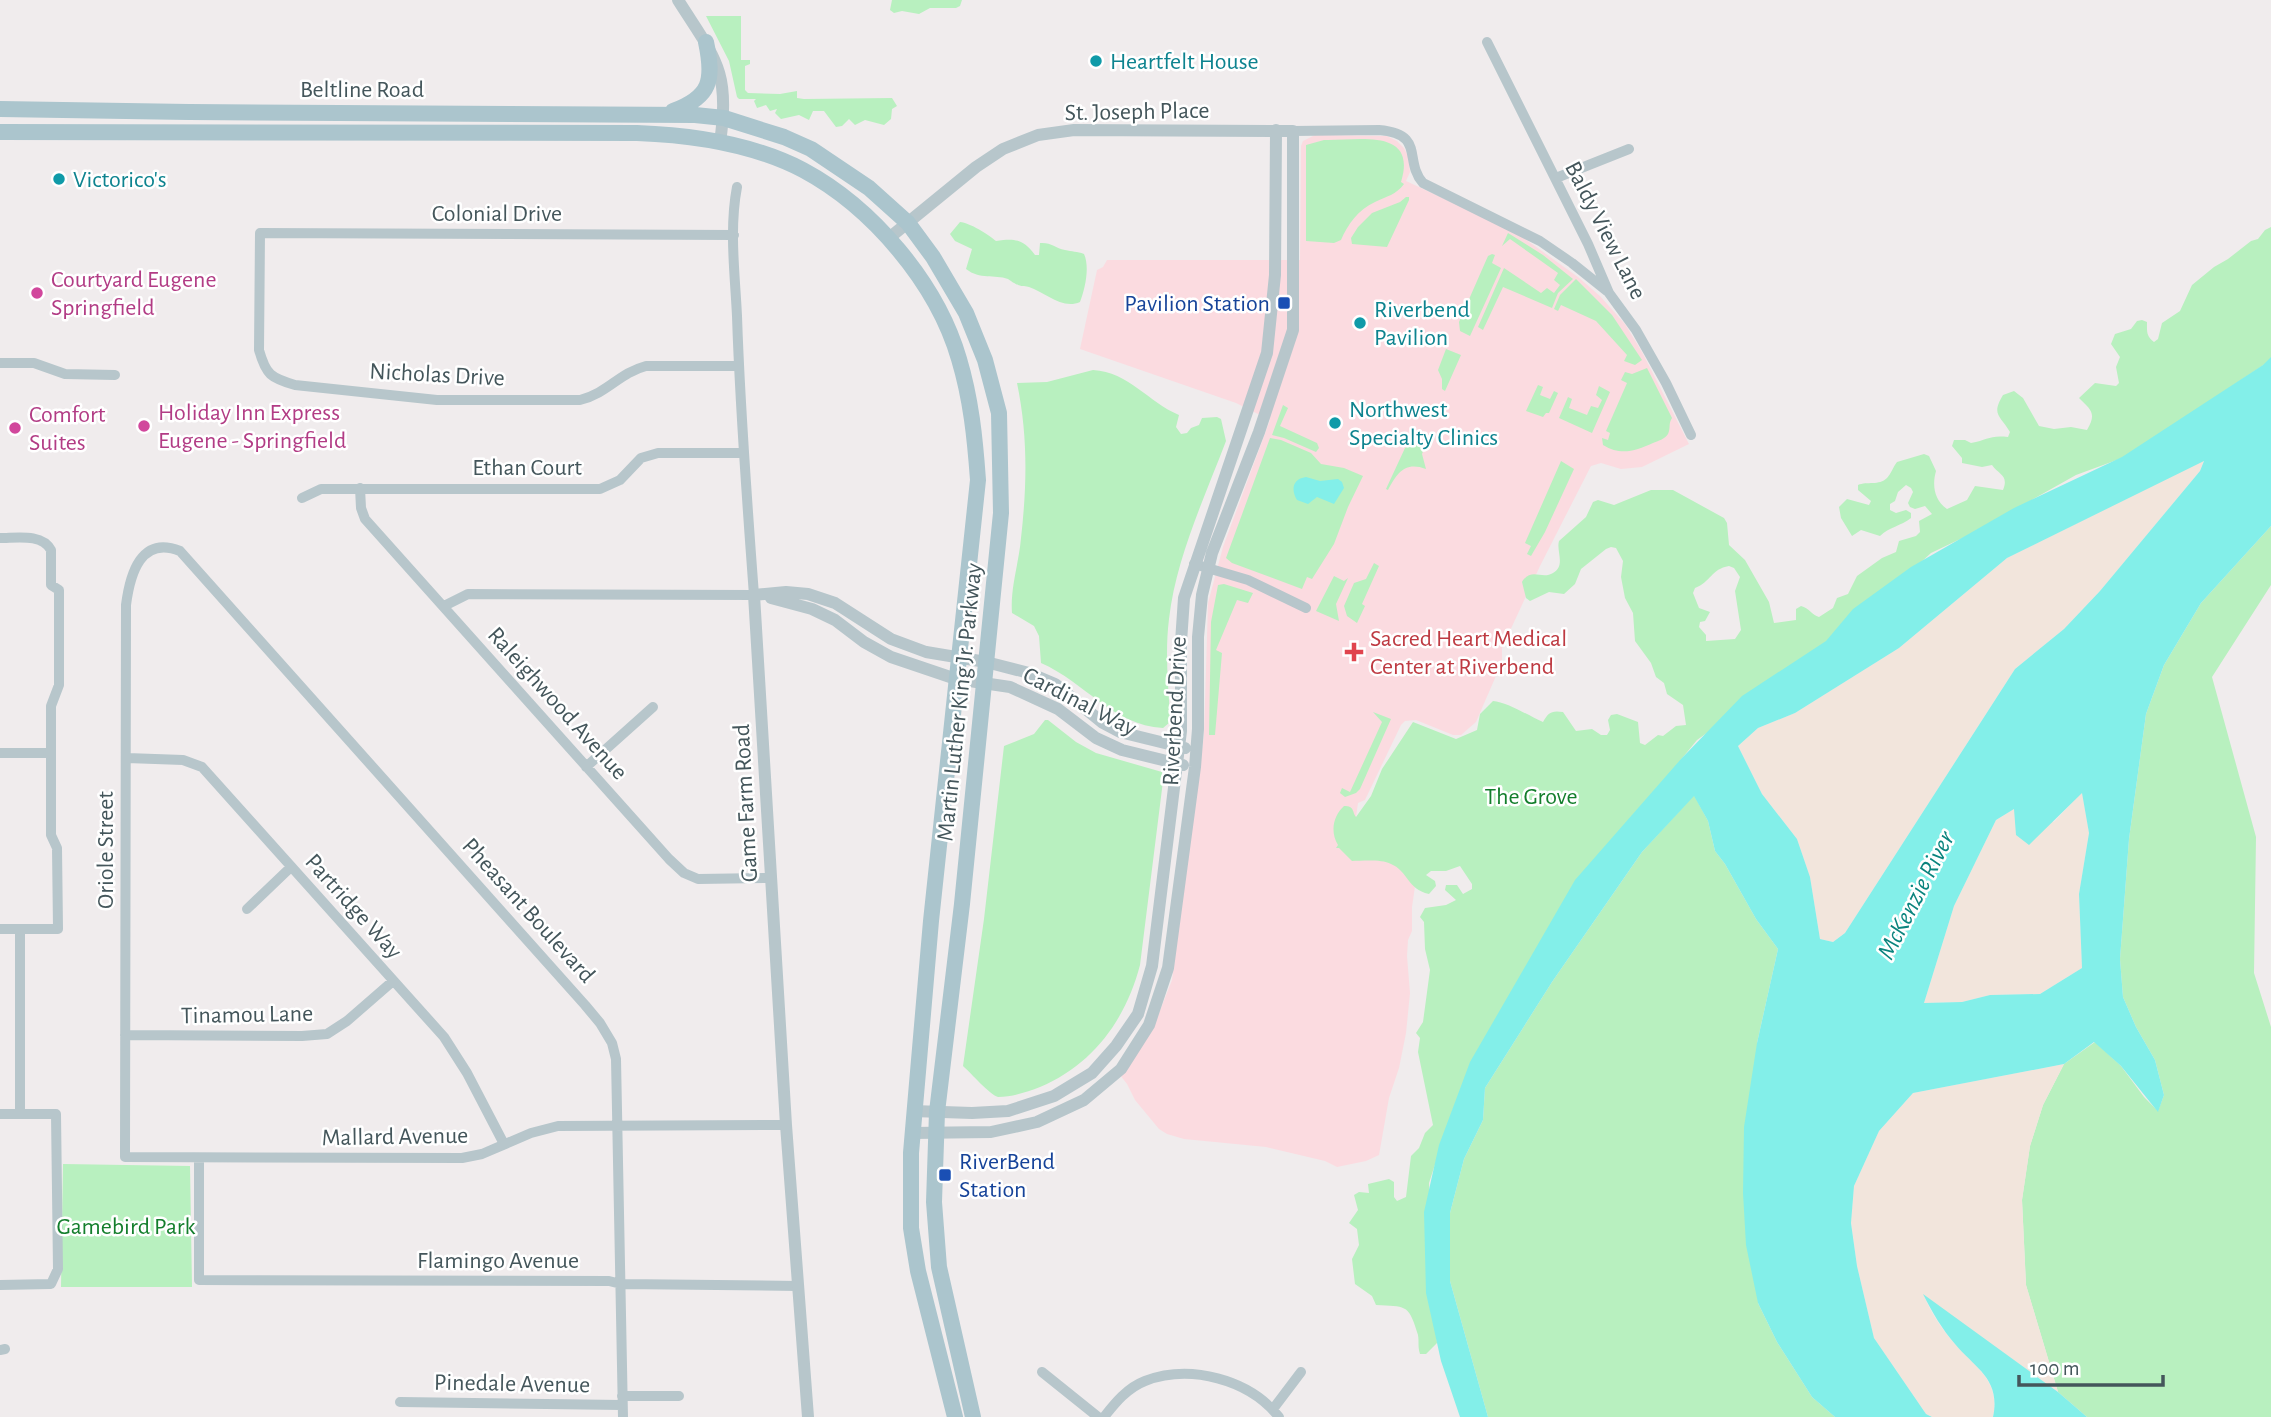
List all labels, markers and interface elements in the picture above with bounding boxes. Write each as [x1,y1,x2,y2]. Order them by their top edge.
place label: Heartfelt House [1110,50,1259,74]
marker: Heartfelt House [1088,53,1104,69]
street label: Beltline Road [300,78,424,102]
street label: St. Joseph Place [1064,99,1210,125]
street label: Baldy View Lane [1560,158,1650,303]
place label: Victorico's [73,168,167,192]
marker: Victorico's [51,171,67,187]
street label: Colonial Drive [432,202,562,226]
place label: Courtyard Eugene Springfield [51,268,217,320]
marker: Courtyard Eugene Springfield [29,285,45,301]
place label: Pavilion Station [1124,292,1270,316]
marker: Pavilion Station [1276,295,1292,311]
place label: Riverbend Pavilion [1374,298,1470,350]
marker: Riverbend Pavilion [1352,315,1368,331]
street label: Nicholas Drive [369,359,505,391]
place label: Northwest Specialty Clinics [1349,398,1498,450]
place label: Holiday Inn Express Eugene - Springfield [158,401,346,453]
place label: Comfort Suites [29,403,106,455]
marker: Northwest Specialty Clinics [1327,415,1343,431]
marker: Holiday Inn Express Eugene - Springfield [136,418,152,434]
marker: Comfort Suites [7,420,23,436]
street label: Ethan Court [472,456,582,480]
street label: Martin Luther King Jr. Parkway [933,562,987,843]
street label: Raleighwood Avenue [483,623,632,785]
place label: Sacred Heart Medical Center at Riverbend [1370,627,1567,679]
street label: Riverbend Drive [1159,636,1191,787]
marker: Sacred Heart Medical Center at Riverbend [1344,642,1364,662]
street label: Cardinal Way [1019,663,1140,741]
street label: Game Farm Road [730,723,762,883]
park label: The Grove [1485,785,1578,809]
street label: Oriole Street [94,791,118,909]
water label: McKenzie River [1873,826,1960,964]
street label: Pheasant Boulevard [457,834,599,988]
street label: Partridge Way [300,850,406,964]
street label: Tinamou Lane [181,1002,313,1028]
street label: Mallard Avenue [322,1124,469,1150]
place label: RiverBend Station [959,1150,1055,1202]
marker: RiverBend Station [937,1167,953,1183]
park label: Gamebird Park [57,1215,196,1239]
street label: Flamingo Avenue [417,1249,579,1273]
scale bar [2019,1344,2162,1388]
text: 100 m [2030,1358,2080,1379]
street label: Pinedale Avenue [434,1371,590,1397]

